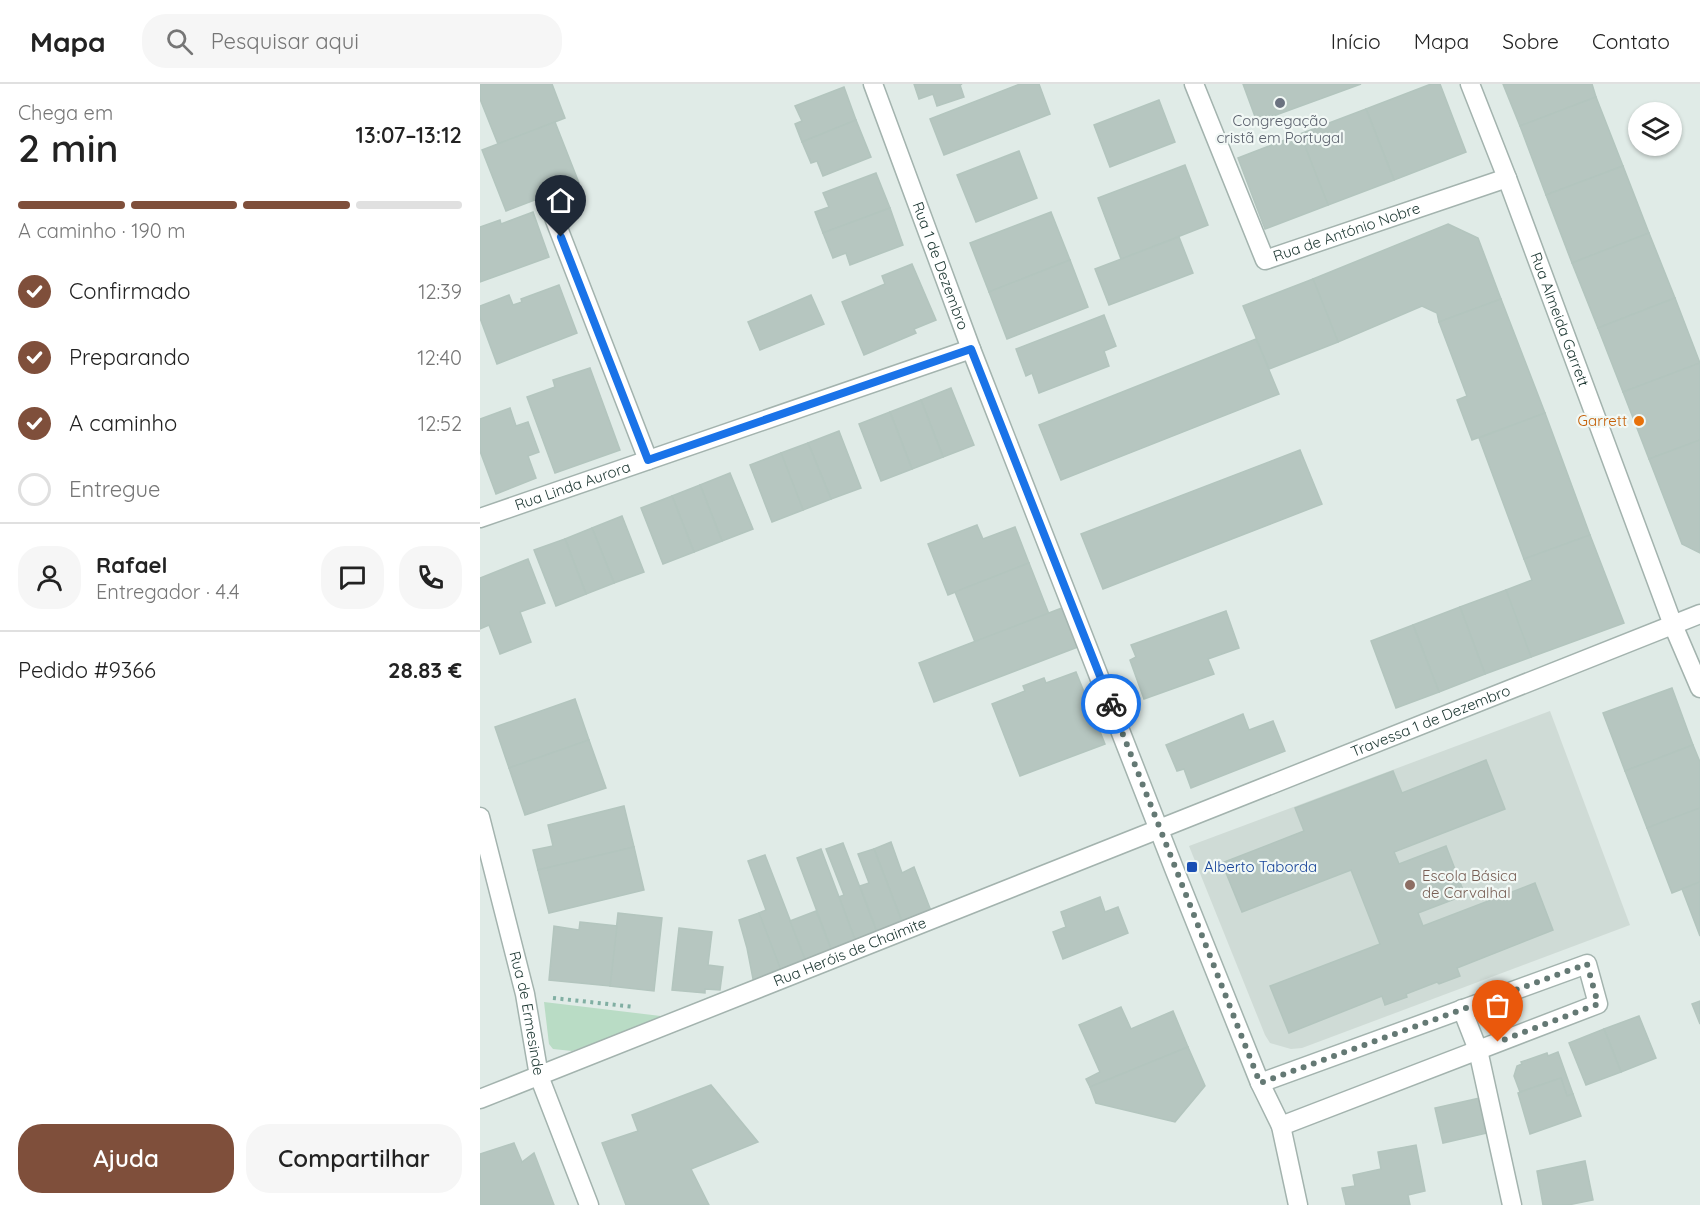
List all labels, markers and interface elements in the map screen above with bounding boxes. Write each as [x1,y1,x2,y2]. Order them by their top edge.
search box [142,14,562,68]
text: Mapa [30,24,106,59]
icon: search [163,25,196,58]
text: Pesquisar aqui [211,27,359,55]
text: Início [1331,28,1381,54]
text: Mapa [1414,28,1469,54]
text: Sobre [1502,28,1559,54]
text: Contato [1592,28,1670,54]
marker: Congregação cristã em Portugal [1273,96,1287,110]
text: Chega em [18,100,113,125]
map controls [1628,102,1682,156]
button: layers [1628,102,1682,156]
place label: Congregação cristã em Portugal [1216,111,1344,147]
text: 13:07–13:12 [356,121,462,149]
text: 2 min [18,123,119,172]
pin [535,175,586,237]
icon: home [544,184,577,217]
street label: Rua de António Nobre [1271,198,1422,266]
street label: Rua 1 de Dezembro [908,199,973,332]
text: A caminho · 190 m [18,218,185,243]
street label: Rua Almeida Garrett [1526,249,1594,389]
icon: check [18,275,51,308]
text: Confirmado [69,277,190,305]
text: 12:39 [418,279,462,304]
icon: check [18,341,51,374]
text: Preparando [69,343,190,371]
text: 12:40 [417,345,462,370]
icon: check [18,407,51,440]
text: A caminho [69,409,177,437]
text: 12:52 [418,411,462,436]
place label: Garrett [1577,411,1627,430]
marker: Garrett [1632,414,1646,428]
street label: Rua Linda Aurora [512,457,633,514]
text: Entregue [69,475,160,503]
button: person [18,546,81,609]
button: chat [321,546,384,609]
button: phone [399,546,462,609]
text: Rafael [96,551,167,579]
text: Entregador · 4.4 [96,579,239,604]
text: Pedido #9366 [18,656,156,684]
text: 28.83 € [388,656,462,684]
courier [1081,674,1141,734]
street label: Travessa 1 de Dezembro [1348,680,1513,761]
icon: bike [1095,688,1128,721]
place label: Alberto Taborda [1204,857,1317,876]
marker: Alberto Taborda [1185,860,1199,874]
place label: Escola Básica de Carvalhal [1422,866,1517,902]
marker: Escola Básica de Carvalhal [1403,878,1417,892]
street label: Rua Heróis de Chaimite [770,913,929,990]
street label: Rua de Ermesinde [505,949,549,1077]
pin [1472,980,1523,1042]
icon: bag [1481,989,1514,1022]
button: Ajuda [18,1124,234,1193]
button: Compartilhar [246,1124,462,1193]

